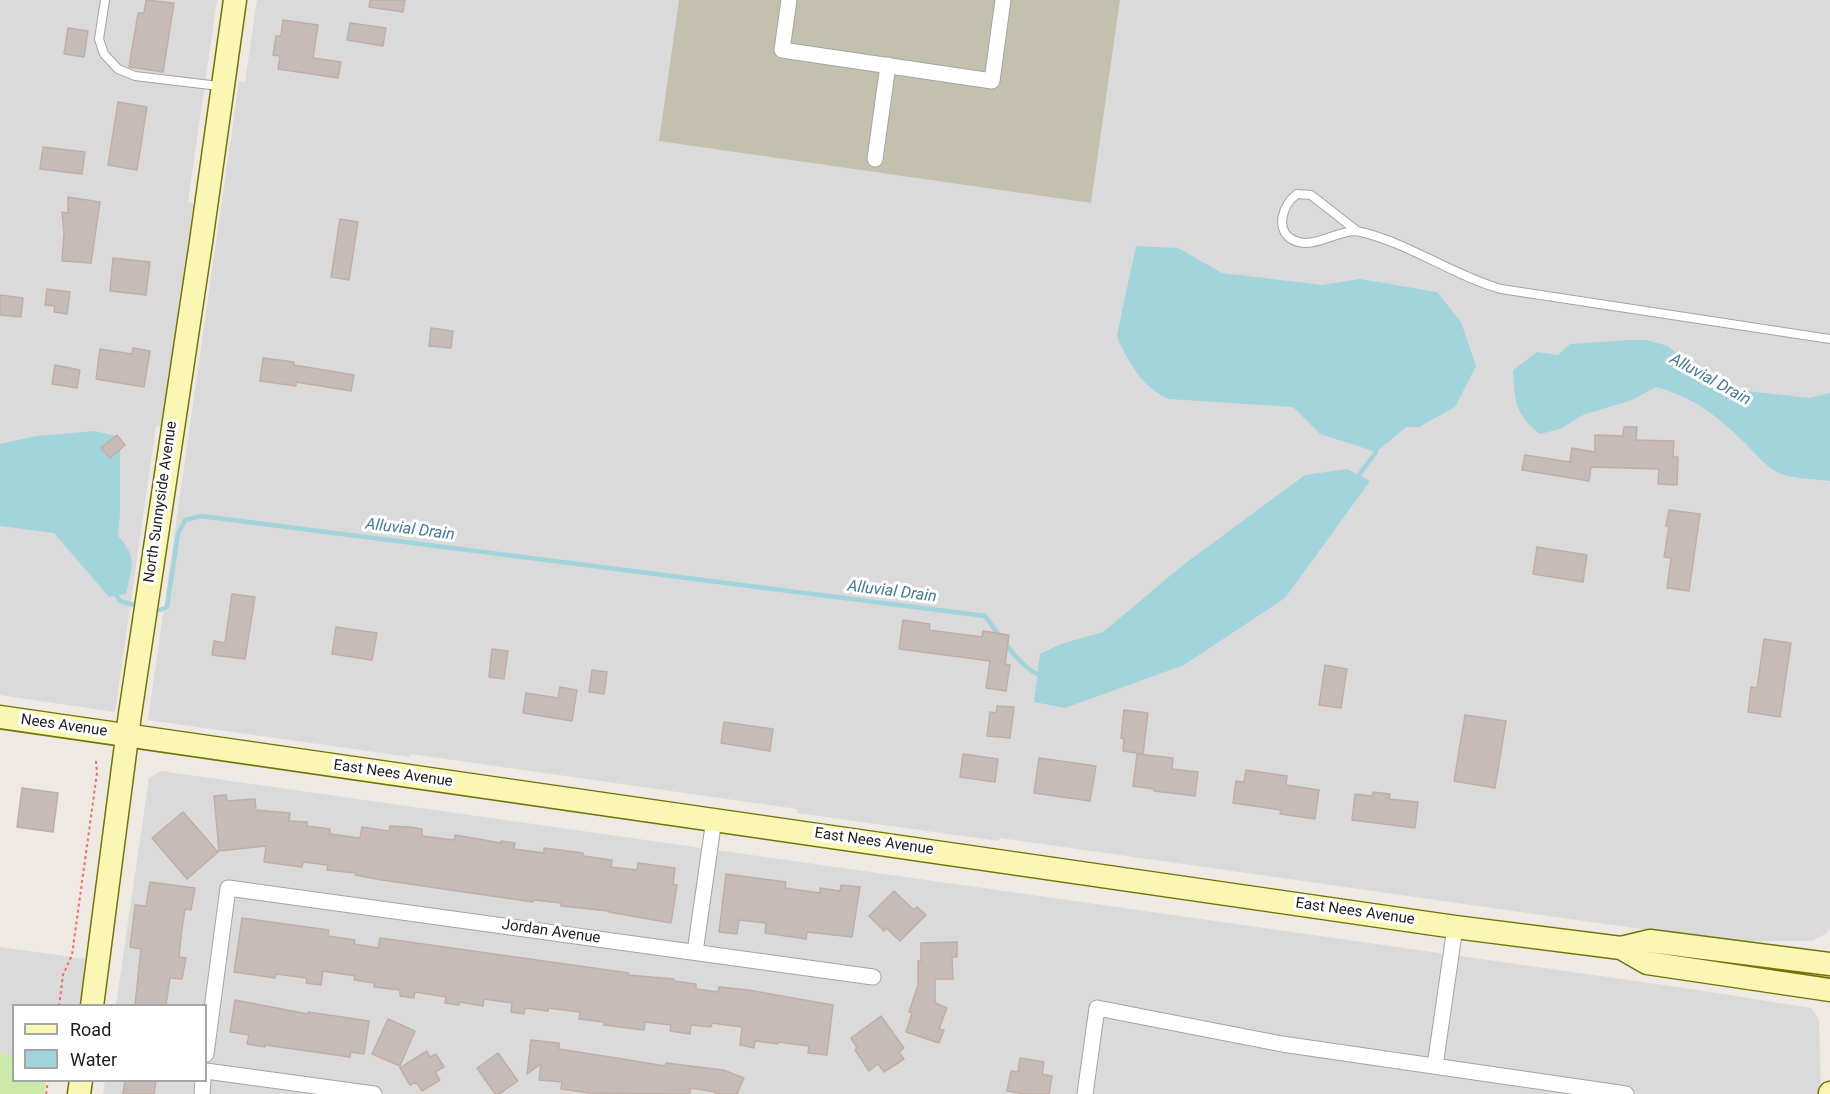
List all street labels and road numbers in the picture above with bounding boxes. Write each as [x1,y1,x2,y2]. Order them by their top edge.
street label: North Sunnyside Avenue [141,420,181,584]
street label: Nees Avenue [20,711,108,741]
street label: East Nees Avenue [332,757,454,791]
street label: East Nees Avenue [813,825,935,859]
street label: East Nees Avenue [1294,895,1416,929]
street label: Jordan Avenue [501,916,601,948]

